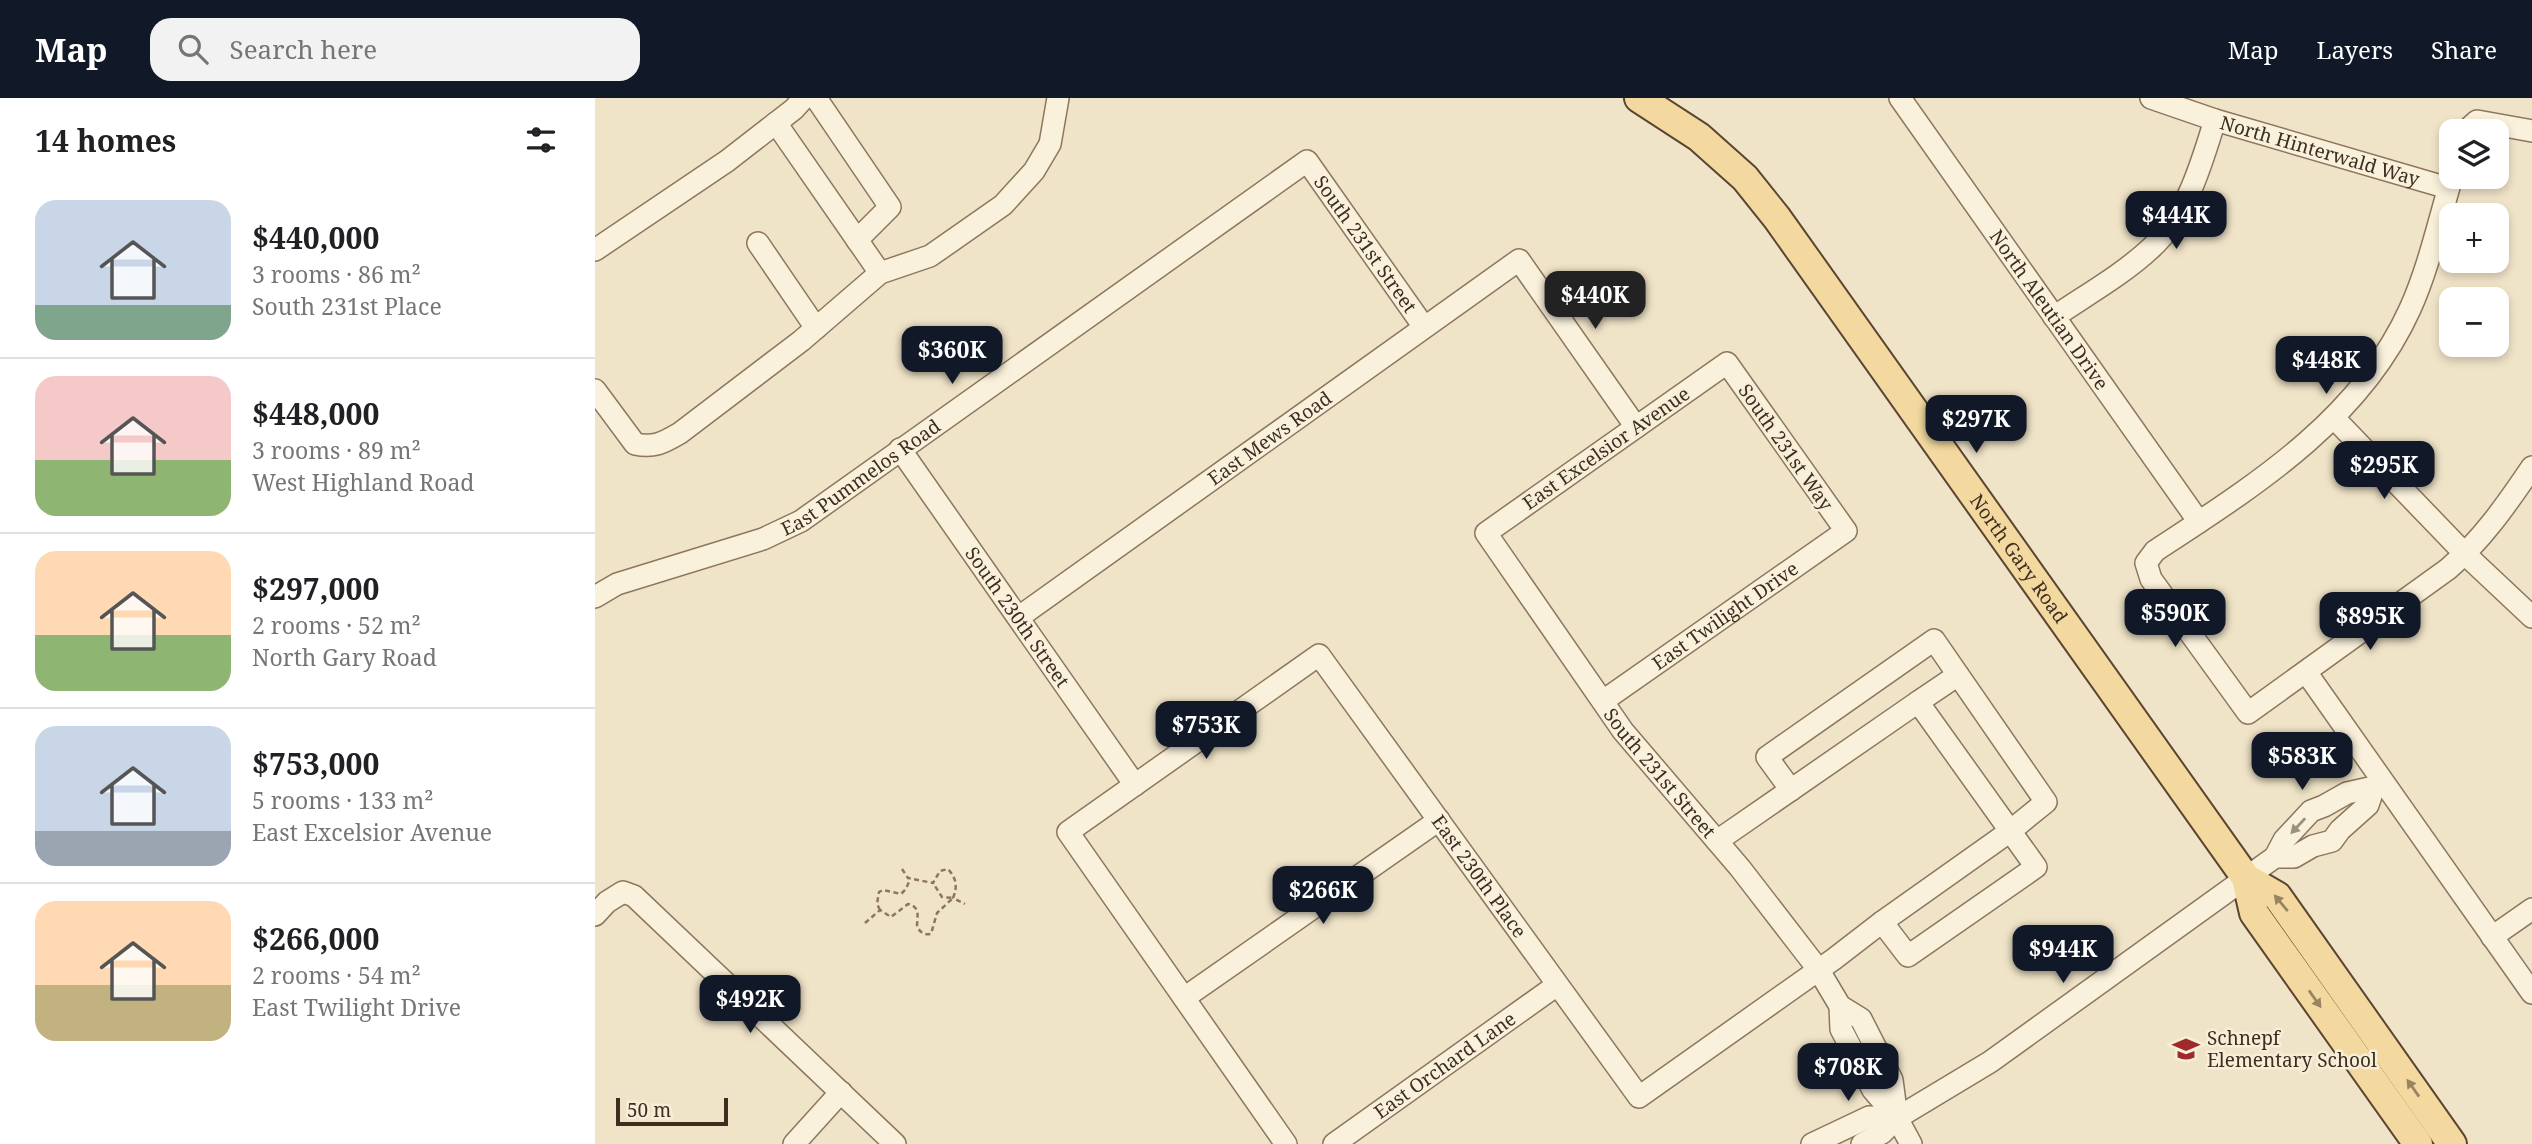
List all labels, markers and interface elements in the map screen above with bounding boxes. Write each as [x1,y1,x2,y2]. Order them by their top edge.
search box [150,18,640,81]
text: Map [35,27,108,72]
icon: search [174,30,212,68]
text: Search here [230,31,377,67]
text: Map [2228,33,2279,66]
text: Layers [2317,33,2393,66]
text: Share [2431,33,2497,66]
street label: North Hinterwald Way [2217,109,2423,192]
map controls [2439,119,2509,357]
button: layers [2439,119,2509,189]
text: 14 homes [35,120,176,161]
icon: filters [522,121,560,159]
street label: South 231st Street [1308,170,1423,318]
pin: $444K [2127,192,2225,251]
text: $444K [2142,198,2210,230]
button: + [2439,203,2509,273]
text: $440,000 [252,217,379,258]
street label: North Aleutian Drive [1984,224,2115,395]
icon: home [91,228,175,312]
text: 3 rooms · 86 m² [252,258,421,290]
pin: $440K [1546,272,1644,331]
text: $440K [1561,278,1629,310]
button: − [2439,287,2509,357]
text: South 231st Place [252,290,442,322]
pin: $360K [903,327,1001,386]
text: $360K [918,333,986,365]
pin: $448K [2277,336,2375,396]
text: $448K [2292,343,2360,375]
street label: South 231st Way [1733,379,1839,516]
street label: East Excelsior Avenue [1517,380,1695,516]
street label: East Mews Road [1202,385,1337,491]
text: $448,000 [252,393,379,434]
pin: $297K [1927,396,2025,455]
text: $297K [1942,402,2010,434]
icon: home [91,404,175,488]
street label: East Pummelos Road [777,413,946,542]
text: 3 rooms · 89 m² [252,434,421,466]
pin: $295K [2335,442,2433,501]
text: $295K [2350,448,2418,480]
text: West Highland Road [252,466,474,498]
street label: North Gary Road [1964,489,2074,629]
street label: South 230th Street [959,542,1076,693]
street label: East Twilight Drive [1647,555,1803,676]
text: $297,000 [252,568,379,609]
icon: home [91,579,175,663]
pin: $590K [2126,589,2224,649]
pin: $895K [2321,592,2419,652]
text: $590K [2141,596,2209,628]
text: $895K [2336,599,2404,631]
text: 2 rooms · 52 m² [252,609,421,641]
text: North Gary Road [252,641,437,673]
pin: $753K [1157,702,1255,761]
street label: South 231st Street [1598,703,1722,844]
text: $753K [1172,708,1240,740]
pin: $583K [2253,732,2351,792]
text: $583K [2268,739,2336,771]
text: $753,000 [252,743,379,784]
icon: home [91,754,175,838]
text: 5 rooms · 133 m² [252,784,434,816]
street label: East 230th Place [1426,810,1533,943]
text: East Excelsior Avenue [252,816,492,848]
one-way arrow [2290,817,2306,834]
pin: $266K [1274,866,1372,926]
text: $266K [1289,873,1357,905]
one-way arrow [2273,894,2288,912]
text: $266,000 [252,918,379,959]
pin: $944K [2014,926,2112,985]
icon: home [91,929,175,1013]
text: $944K [2029,932,2097,964]
text: 2 rooms · 54 m² [252,959,421,991]
pin: $492K [701,976,799,1035]
text: $492K [716,982,784,1014]
one-way arrow [2308,990,2322,1008]
text: East Twilight Drive [252,991,461,1023]
street label: East Orchard Lane [1369,1006,1521,1125]
place label: Schnepf Elementary School [2207,1025,2377,1073]
school or university icon: Schnepf Elementary School [2171,1034,2201,1064]
pin: $708K [1799,1044,1897,1103]
text: $708K [1814,1050,1882,1082]
one-way arrow [2406,1079,2420,1097]
scale bar [616,1095,728,1127]
text: 50 m [627,1097,671,1123]

